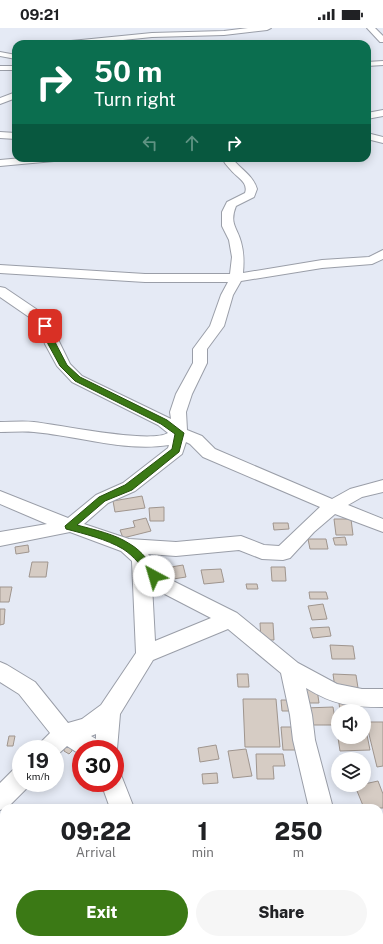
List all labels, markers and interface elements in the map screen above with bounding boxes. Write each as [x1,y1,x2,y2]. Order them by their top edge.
text: 09:21 [20,6,60,23]
text: 50 m [94,55,162,88]
icon: right [28,56,80,108]
text: Turn right [94,89,176,110]
icon: left [139,132,161,154]
icon: ahead [181,132,203,154]
icon: right [223,132,245,154]
pin [28,309,62,343]
icon: arrive [34,315,56,337]
position arrow [133,555,175,597]
map controls [331,704,371,792]
button: sound [331,704,371,744]
speed limit sign: 30 [72,740,124,792]
text: 19 [27,749,49,773]
button: layers [331,752,371,792]
text: km/h [26,770,50,782]
text: 09:22 [61,817,131,845]
text: 1 [198,817,208,845]
text: 250 [274,817,322,845]
text: Arrival [76,845,116,860]
text: min [192,845,214,860]
text: m [293,845,304,860]
button: Exit [16,890,188,936]
button: Share [196,890,367,936]

